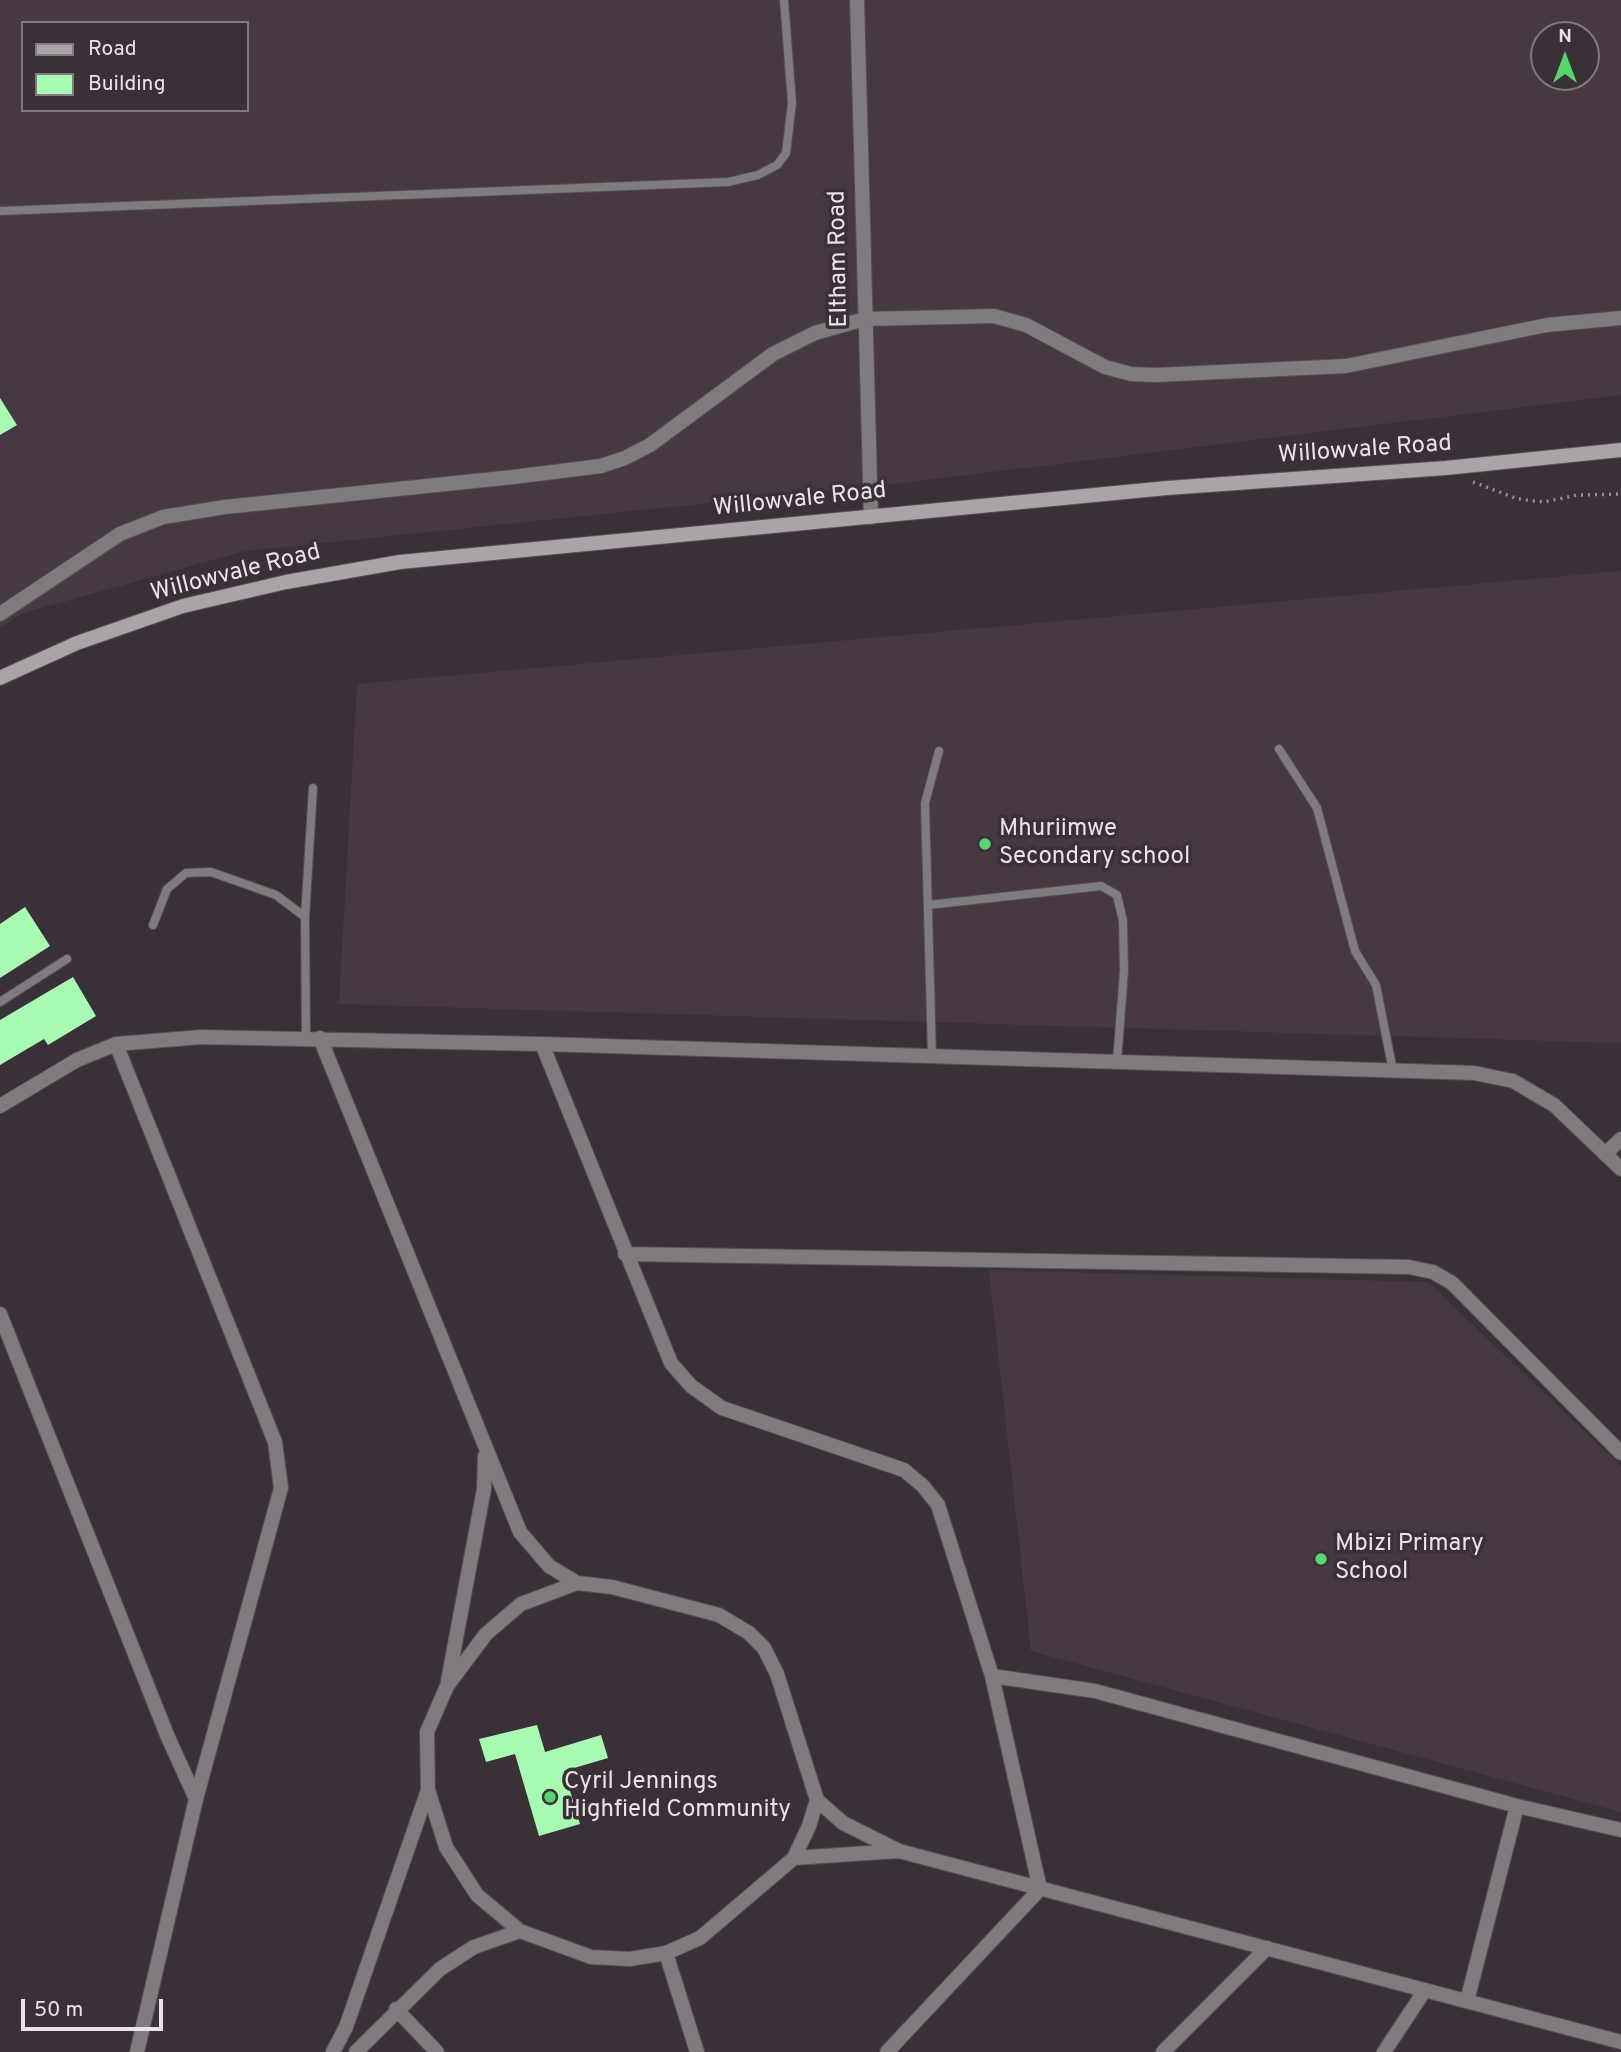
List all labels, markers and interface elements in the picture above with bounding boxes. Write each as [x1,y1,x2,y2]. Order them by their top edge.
legend [21,21,248,112]
north arrow [1530,21,1600,91]
text: N [1558,25,1572,49]
text: Road [88,36,137,63]
text: Building [88,71,166,98]
street label: Eltham Road [824,190,856,328]
street label: Willowvale Road [1277,431,1453,471]
street label: Willowvale Road [712,478,888,524]
street label: Willowvale Road [148,539,324,609]
place label: Mhuriimwe Secondary school [999,816,1190,872]
marker: Mhuriimwe Secondary school [977,836,993,852]
place label: Mbizi Primary School [1335,1531,1484,1587]
marker: Mbizi Primary School [1313,1551,1329,1567]
place label: Cyril Jennings Highfield Community [564,1769,791,1825]
marker: Cyril Jennings Highfield Community [542,1789,558,1805]
scale bar [24,1986,166,2030]
text: 50 m [34,1997,83,2024]

